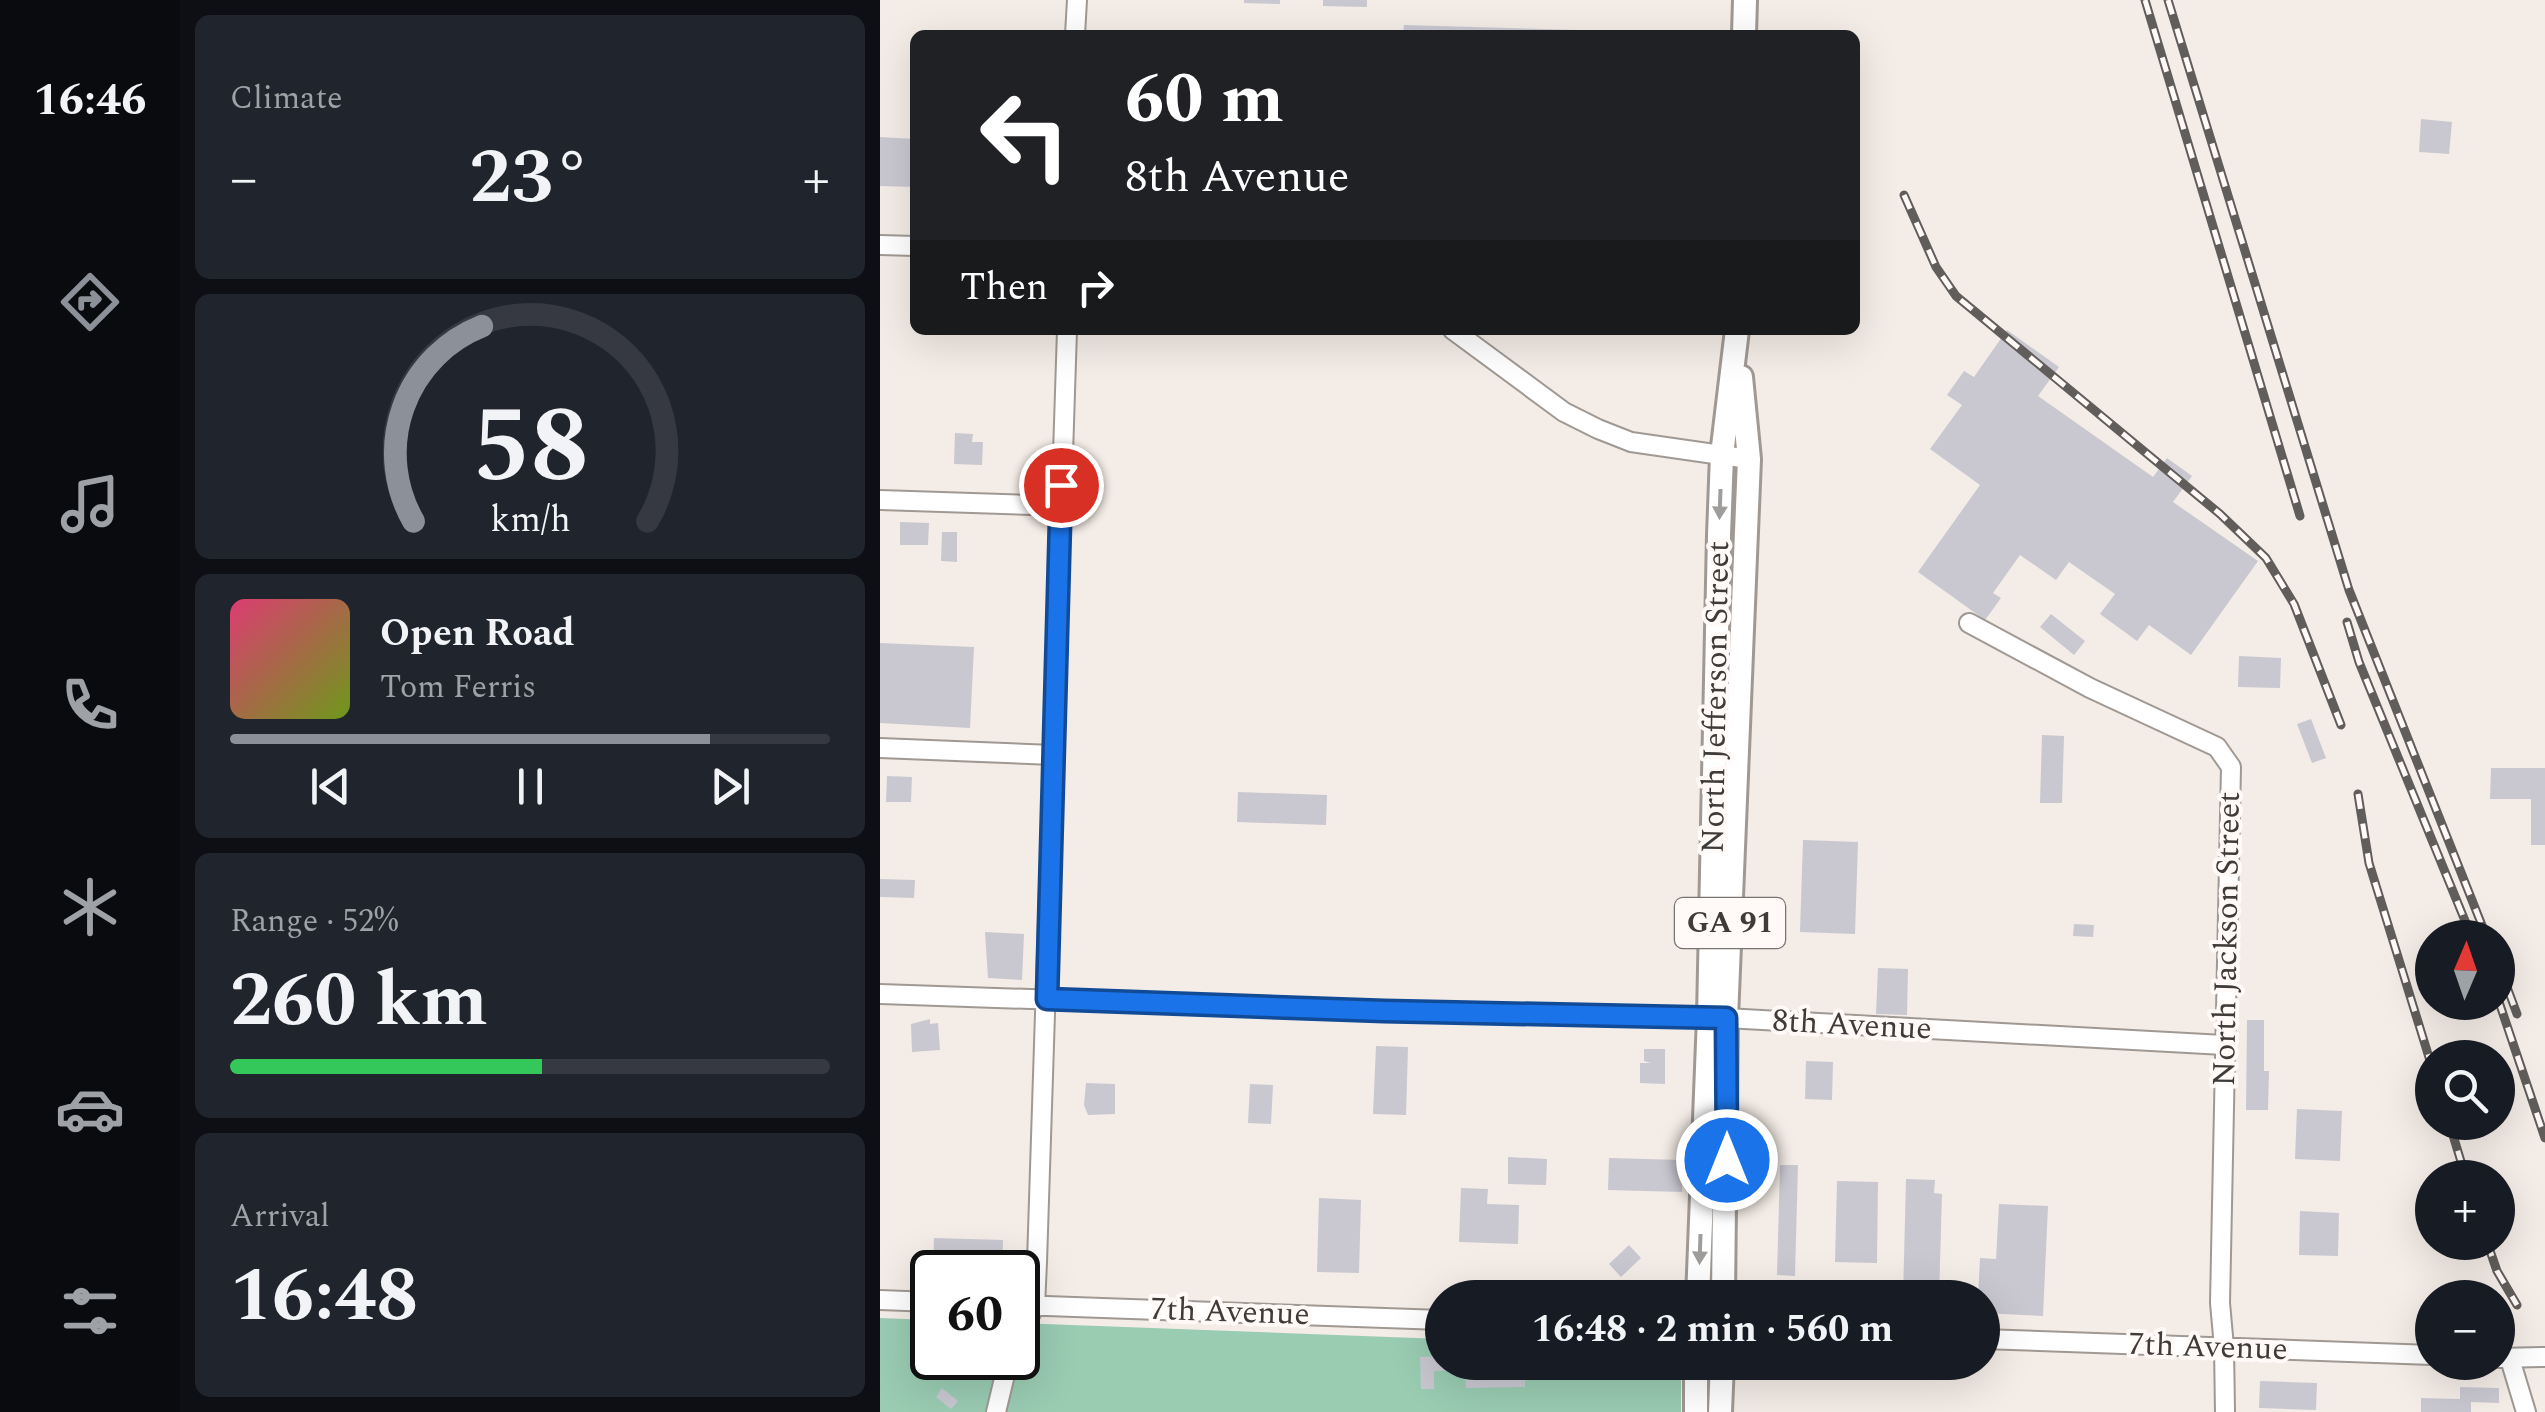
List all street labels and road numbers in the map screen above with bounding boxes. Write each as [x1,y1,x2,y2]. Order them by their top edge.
street label: North Jefferson Street [1689,540,1743,854]
street label: North Jackson Street [2200,791,2254,1087]
road number: GA 91 [1675,898,1785,948]
street label: 8th Avenue [1771,996,1933,1054]
street label: 7th Avenue [1149,1285,1311,1339]
street label: 7th Avenue [2127,1320,2289,1374]

